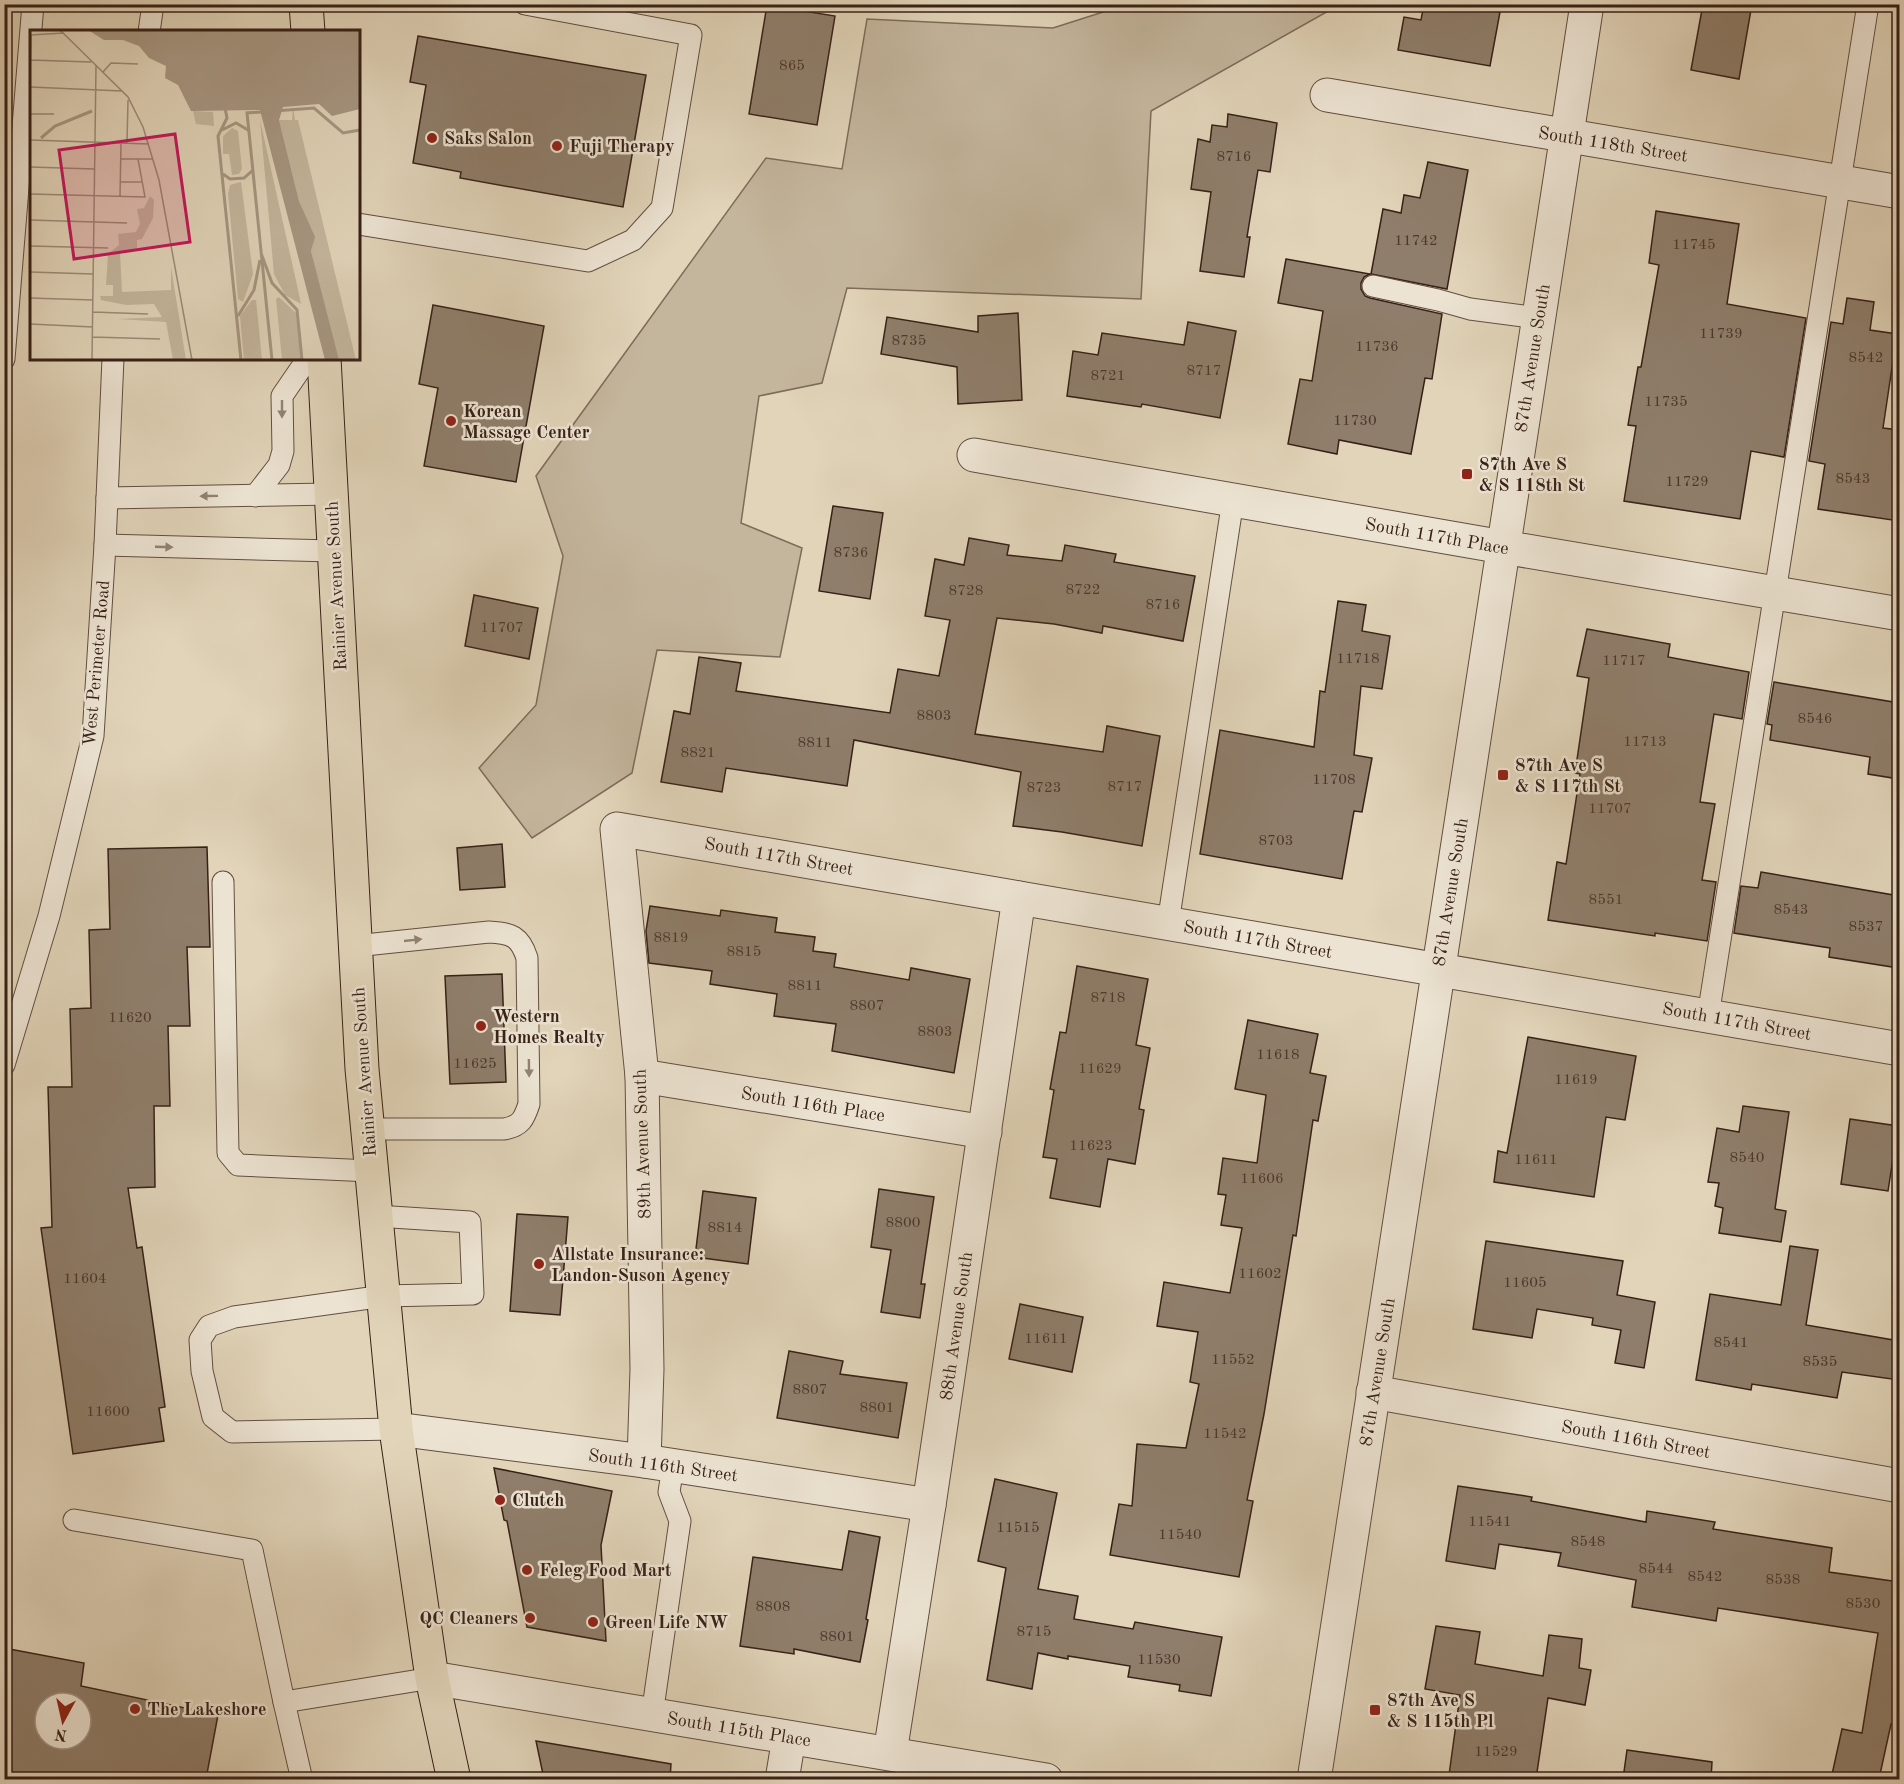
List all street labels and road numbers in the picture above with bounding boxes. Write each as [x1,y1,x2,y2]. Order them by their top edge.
street label: South 118th Street [1537,124,1689,166]
street label: 87th Avenue South [1512,282,1554,434]
street label: Rainier Avenue South [324,500,350,671]
street label: South 117th Place [1364,515,1510,558]
street label: West Perimeter Road [81,579,113,747]
street label: 87th Avenue South [1430,816,1472,968]
street label: South 117th Street [703,835,855,879]
street label: South 117th Street [1182,918,1334,962]
street label: Rainier Avenue South [350,986,380,1157]
street label: South 117th Street [1661,1000,1813,1044]
street label: 89th Avenue South [631,1068,655,1219]
street label: South 116th Place [740,1085,886,1125]
street label: 88th Avenue South [938,1250,976,1402]
street label: 87th Avenue South [1357,1296,1399,1448]
street label: South 116th Street [1560,1418,1712,1462]
street label: South 116th Street [587,1447,739,1485]
street label: South 115th Place [666,1710,812,1750]

